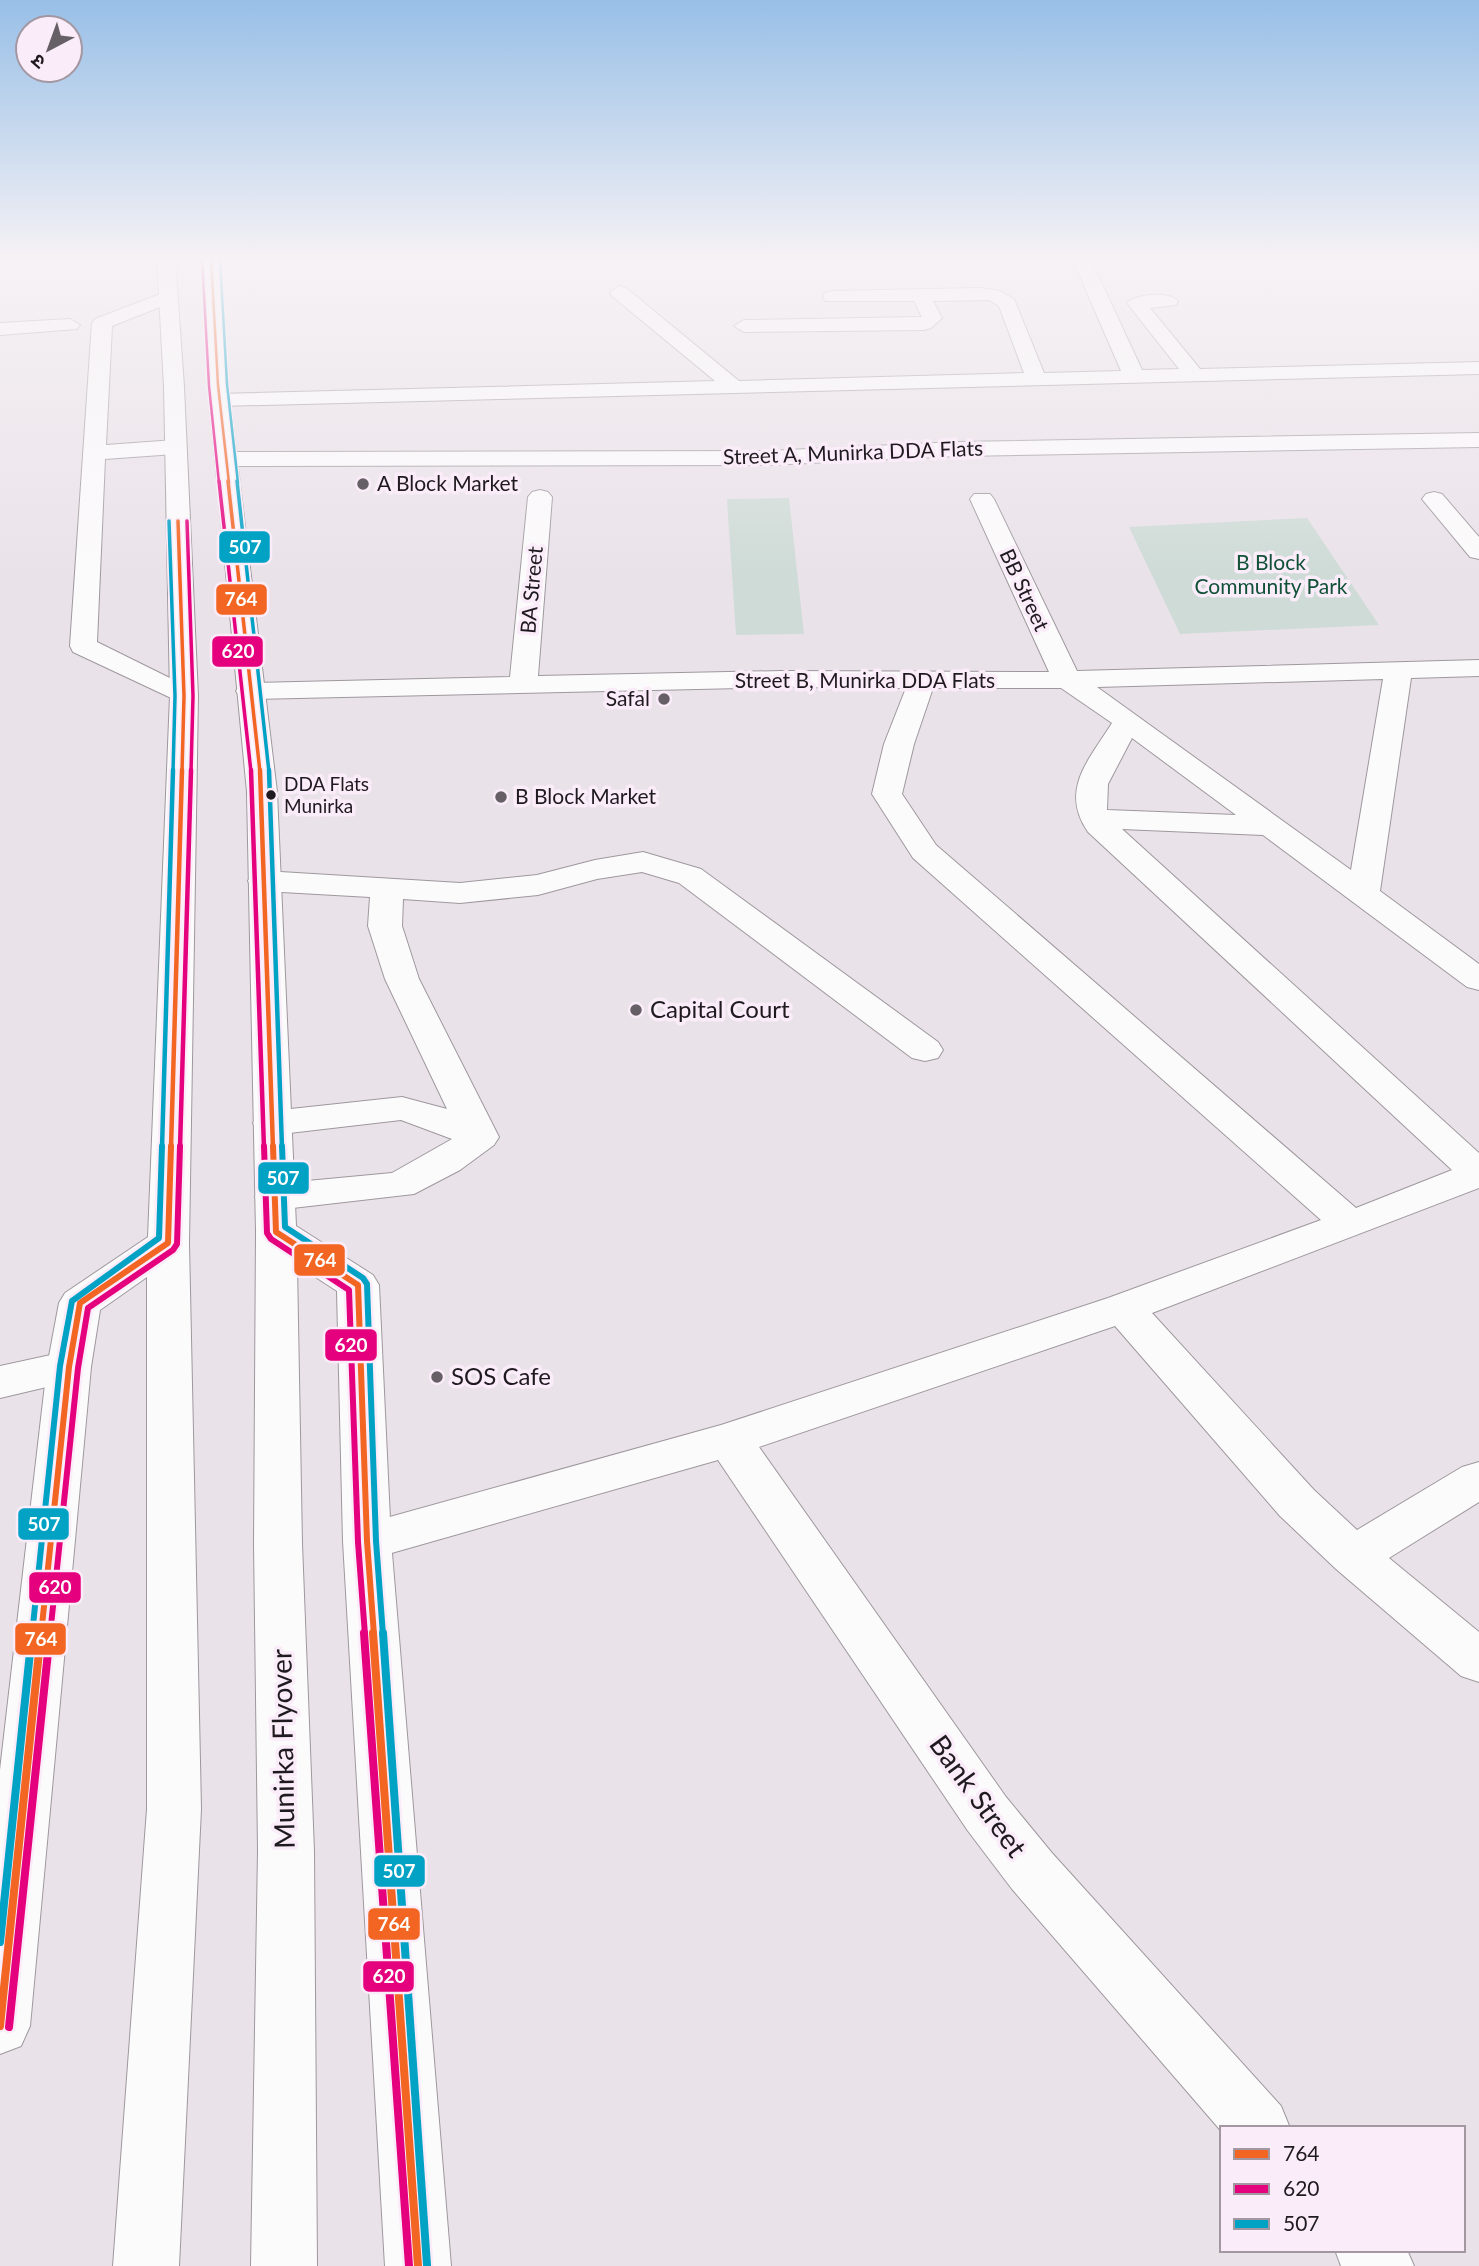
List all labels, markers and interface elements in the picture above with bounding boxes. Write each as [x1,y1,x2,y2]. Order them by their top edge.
north arrow [14,14,84,84]
text: उ [25,49,49,75]
street label: Street A, Munirka DDA Flats [722,434,983,469]
place label: A Block Market [377,470,519,495]
marker: A Block Market [355,476,371,492]
line badge: 507 [218,530,271,564]
text: 507 [228,535,262,558]
street label: BB Street [995,544,1055,635]
street label: BA Street [514,545,547,635]
park label: B Block Community Park [1195,549,1348,598]
line badge: 764 [215,583,268,616]
text: 764 [224,587,258,610]
line badge: 620 [211,635,264,668]
text: 620 [221,639,255,662]
street label: Street B, Munirka DDA Flats [735,667,995,692]
place label: Safal [606,685,650,710]
marker: Safal [656,691,672,707]
place label: DDA Flats Munirka [284,772,369,817]
place label: B Block Market [515,783,657,808]
marker: DDA Flats Munirka [264,788,278,802]
marker: B Block Market [493,789,509,805]
place label: Capital Court [650,994,790,1023]
marker: Capital Court [628,1002,644,1018]
line badge: 507 [257,1161,310,1195]
text: 507 [266,1166,300,1189]
line badge: 764 [293,1243,346,1277]
text: 764 [303,1248,337,1271]
line badge: 620 [324,1328,378,1362]
text: 620 [334,1333,368,1356]
place label: SOS Cafe [451,1361,551,1390]
marker: SOS Cafe [429,1369,445,1385]
line badge: 507 [17,1507,70,1541]
text: 507 [27,1512,61,1535]
line badge: 620 [28,1571,82,1604]
text: 620 [38,1575,72,1598]
line badge: 764 [14,1622,67,1656]
text: 764 [24,1627,58,1650]
street label: Munirka Flyover [263,1649,301,1849]
street label: Bank Street [923,1728,1034,1863]
line badge: 507 [373,1854,426,1888]
text: 507 [382,1859,416,1882]
line badge: 764 [367,1907,421,1941]
text: 764 [377,1912,411,1935]
line badge: 620 [362,1960,415,1993]
text: 620 [372,1964,406,1987]
legend [1220,2126,1465,2252]
text: 764 [1283,2140,1320,2165]
text: 620 [1283,2175,1320,2200]
text: 507 [1283,2210,1320,2235]

